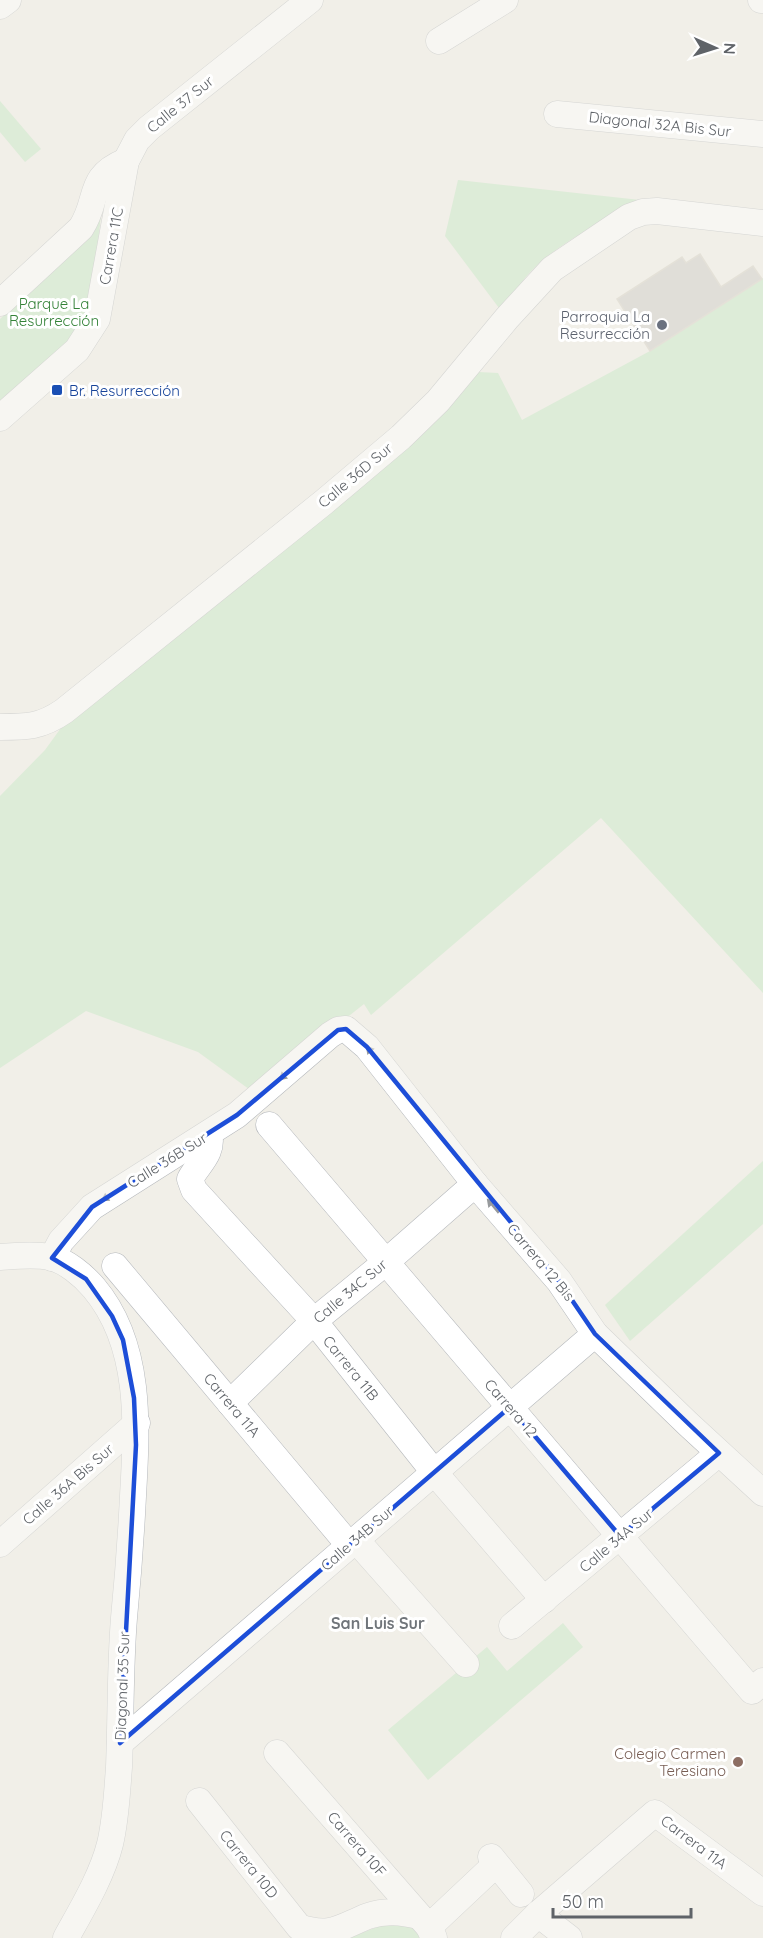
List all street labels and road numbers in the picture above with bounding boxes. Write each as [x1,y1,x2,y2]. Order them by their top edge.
street label: Calle 37 Sur [143,71,217,137]
street label: Diagonal 32A Bis Sur [588,107,732,141]
street label: Carrera 11C [95,206,127,286]
street label: Calle 36D Sur [314,438,396,512]
street label: Calle 36B Sur [123,1128,211,1192]
street label: Carrera 12 Bis [503,1219,579,1305]
street label: Calle 34C Sur [309,1254,391,1327]
street label: Carrera 11B [319,1332,383,1405]
street label: Carrera 11A [200,1369,265,1441]
street label: Carrera 12 [480,1375,542,1441]
street label: Calle 36A Bis Sur [18,1439,118,1529]
street label: Calle 34B Sur [317,1501,398,1575]
street label: Calle 34A Sur [575,1503,657,1576]
street label: Diagonal 35 Sur [111,1631,133,1741]
street label: Carrera 10F [323,1807,391,1881]
street label: Carrera 11A [657,1811,731,1873]
street label: Carrera 10D [216,1826,283,1902]

